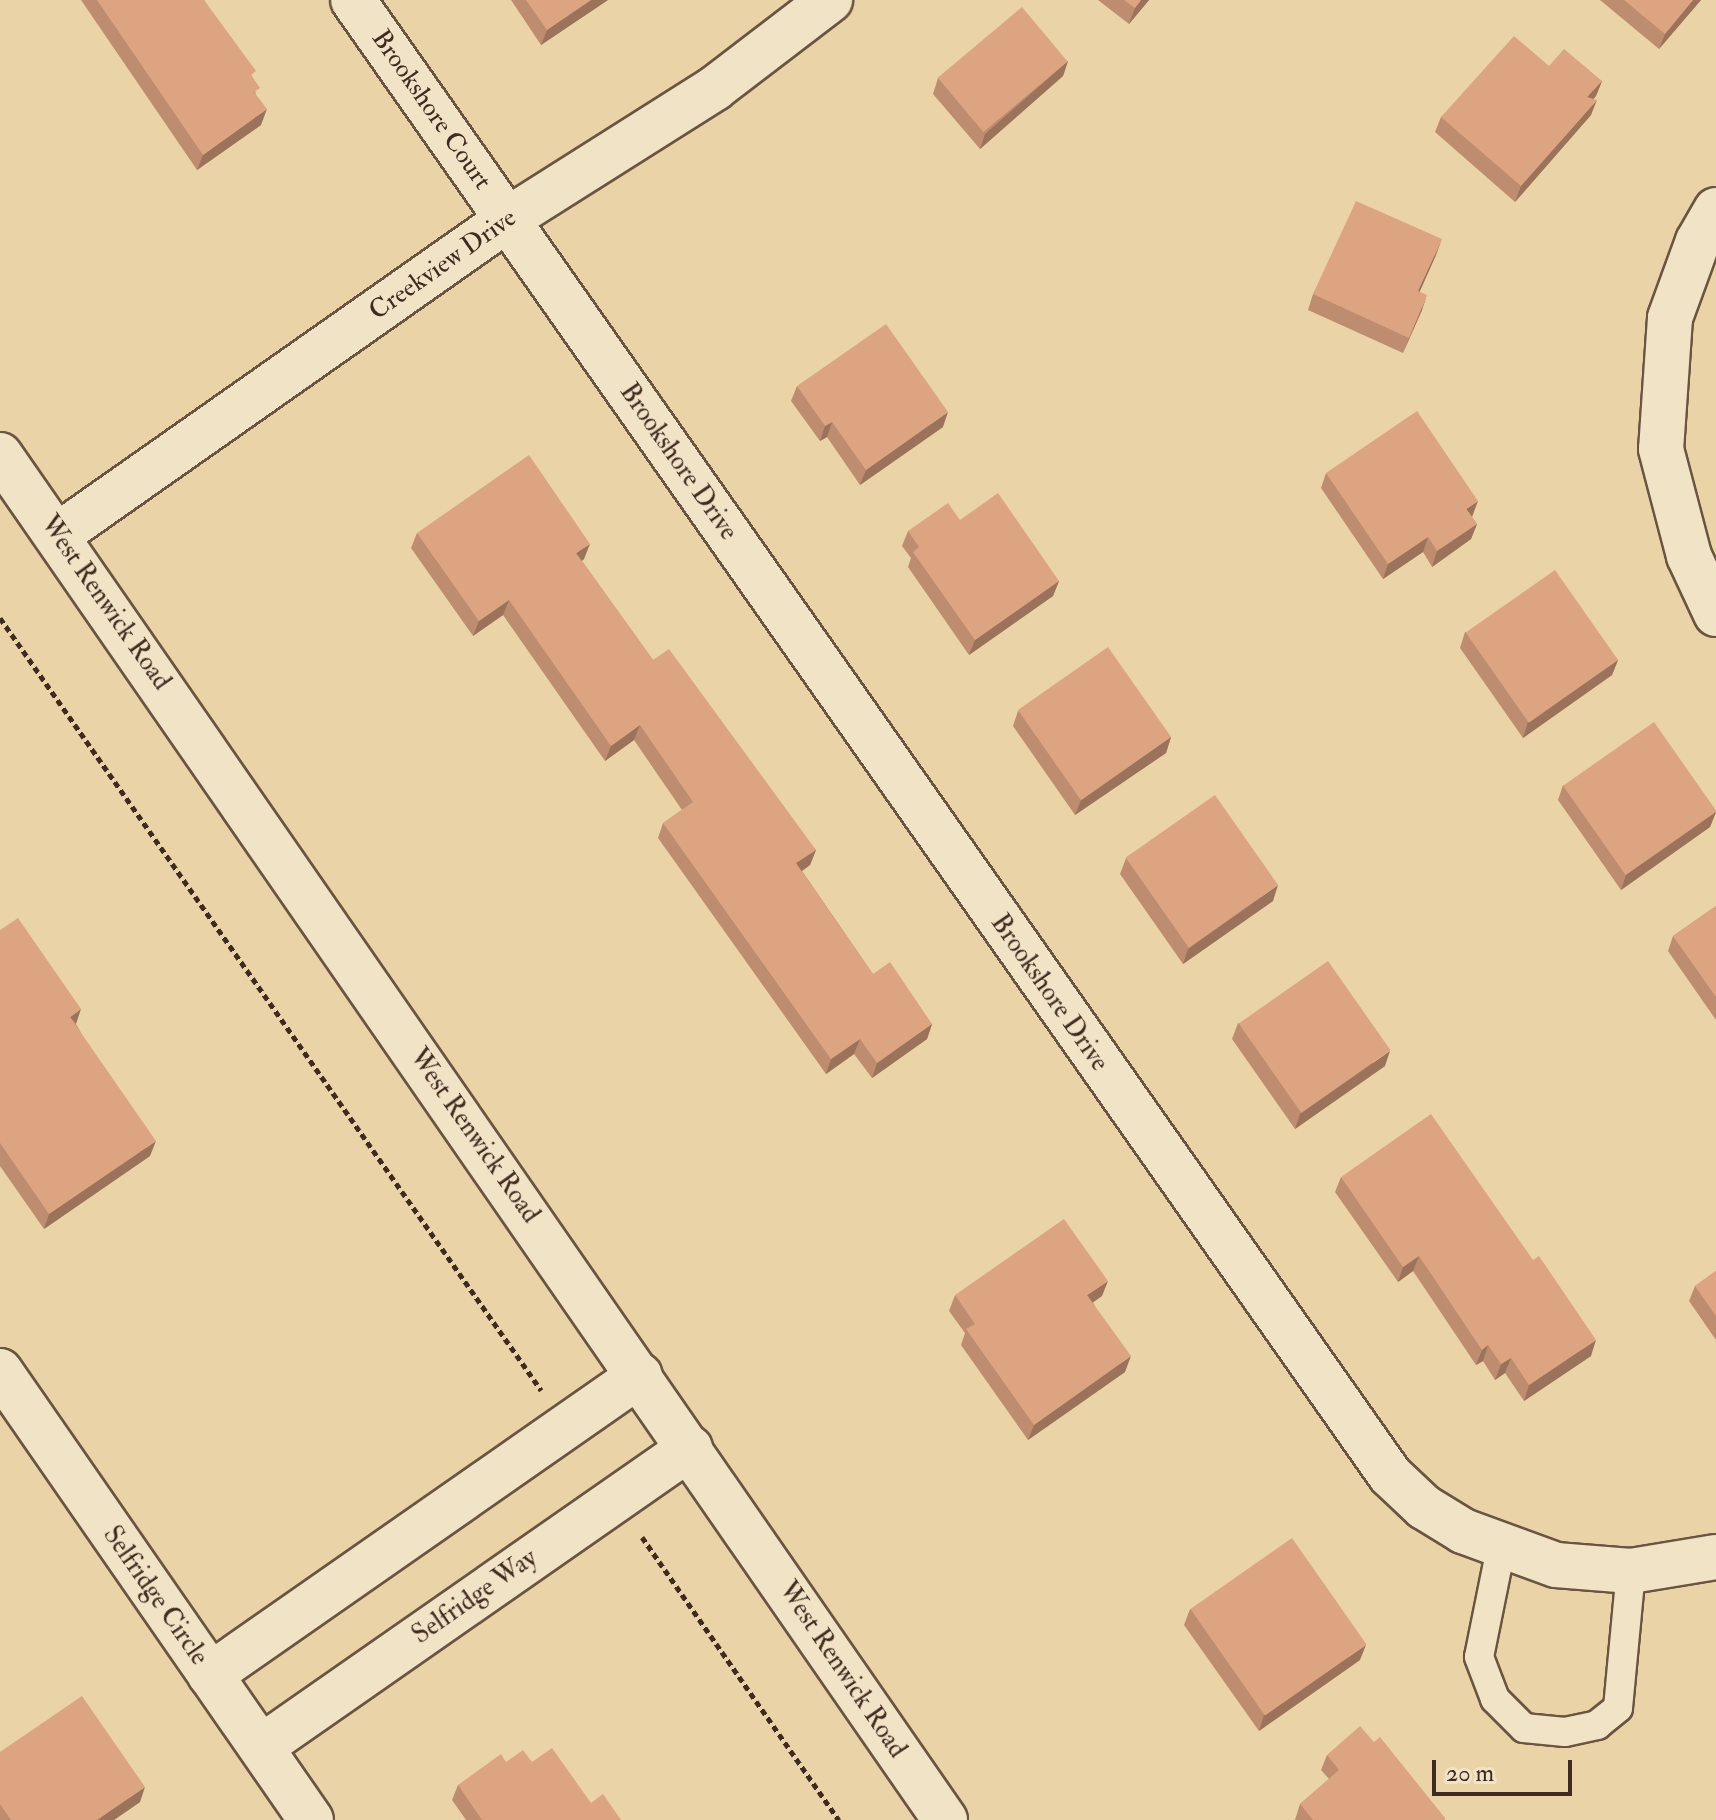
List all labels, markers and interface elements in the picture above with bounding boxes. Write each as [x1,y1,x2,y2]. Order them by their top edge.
street label: Brookshore Court [364,24,498,196]
street label: Creekview Drive [363,203,523,327]
street label: Brookshore Drive [612,378,744,546]
street label: West Renwick Road [33,510,177,696]
street label: Brookshore Drive [983,909,1115,1077]
street label: West Renwick Road [402,1043,546,1229]
street label: Selfridge Circle [96,1521,214,1671]
street label: Selfridge Way [407,1543,543,1651]
street label: West Renwick Road [772,1576,912,1764]
scale bar [1436,1744,1576,1794]
text: 20 m [1446,1758,1494,1789]

